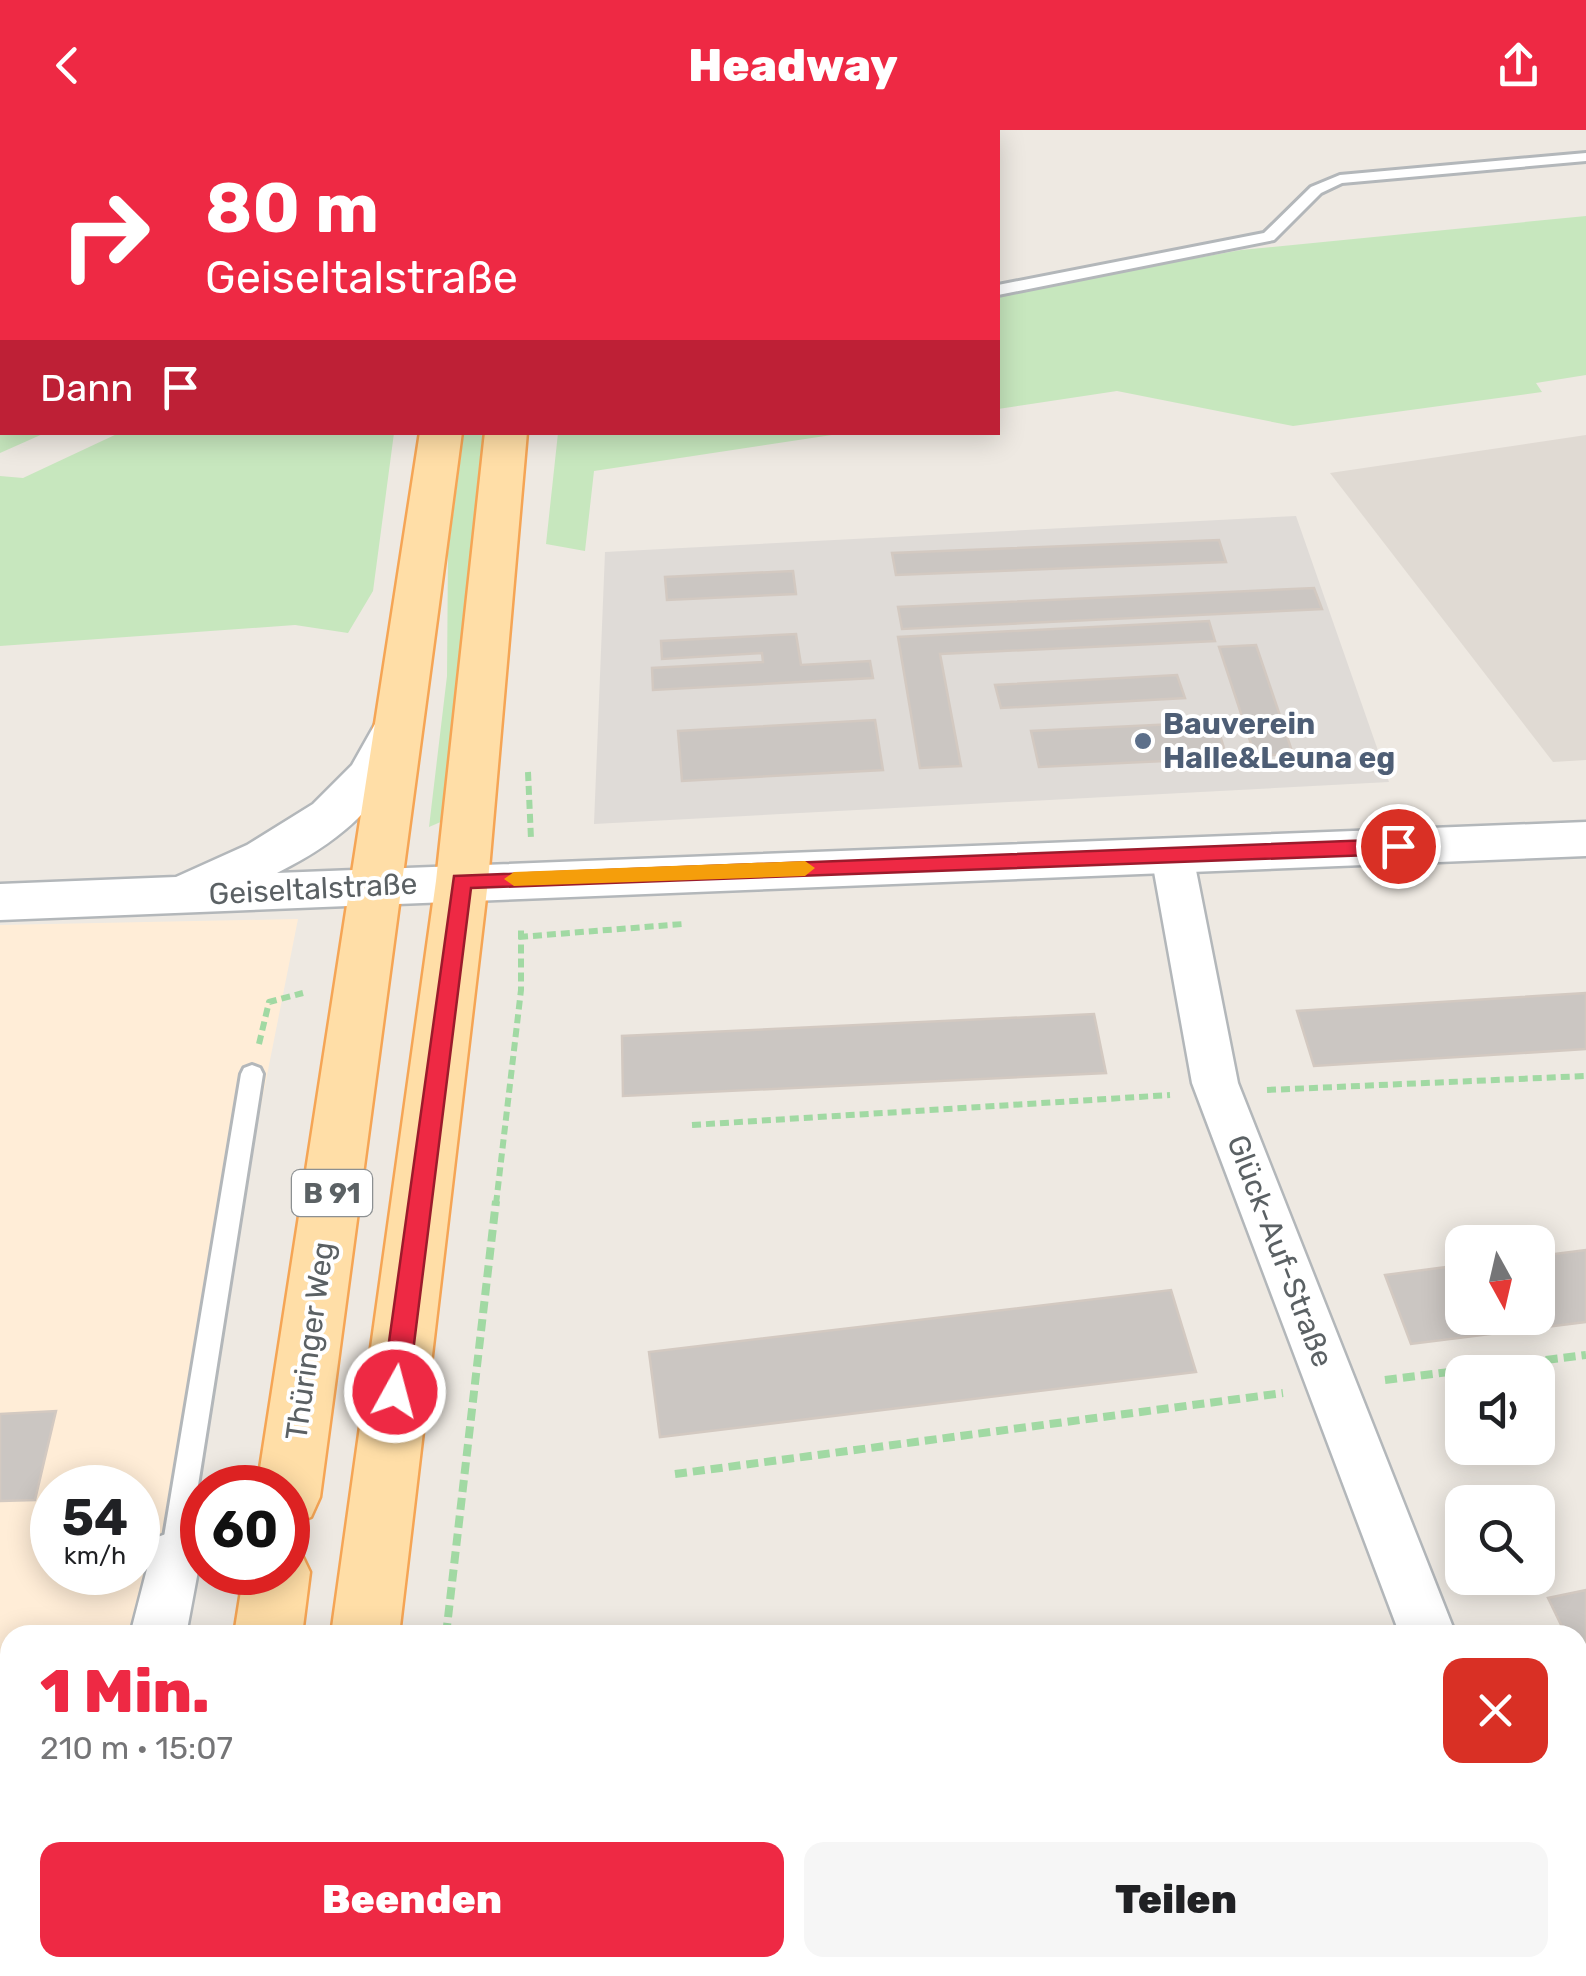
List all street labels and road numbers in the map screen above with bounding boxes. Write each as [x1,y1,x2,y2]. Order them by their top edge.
street label: Geiseltalstraße [208,866,418,912]
street label: Glück-Auf-Straße [1219,1130,1341,1372]
road number: B 91 [292,1170,372,1216]
street label: Thüringer Weg [278,1239,342,1443]

